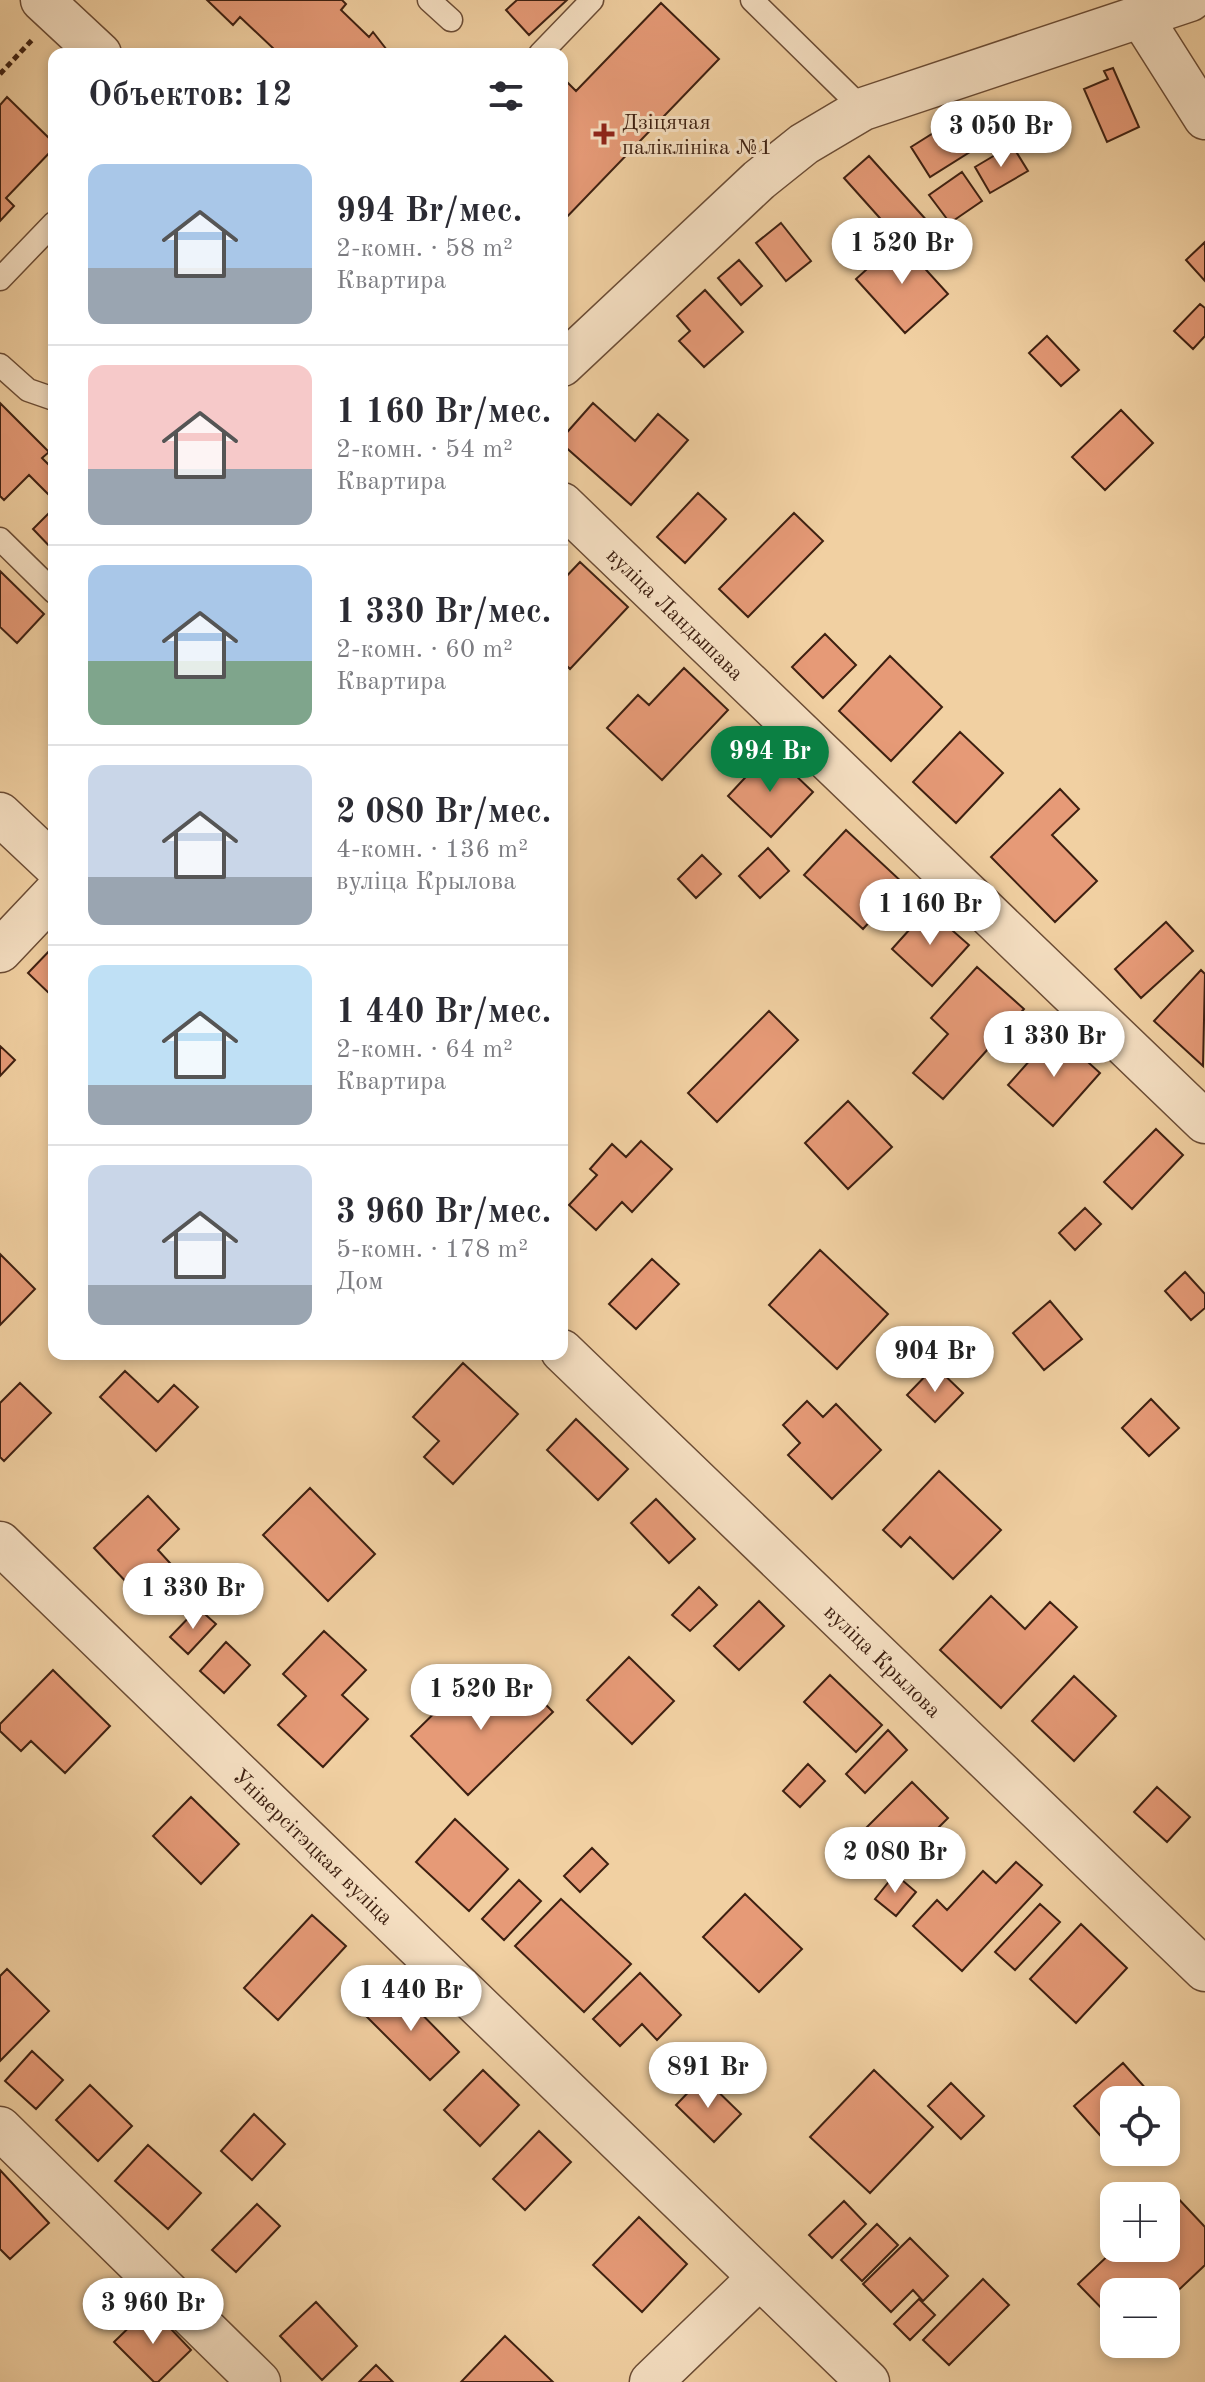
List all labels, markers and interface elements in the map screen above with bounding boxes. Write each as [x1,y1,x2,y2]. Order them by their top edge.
icon: filters [484,74,528,118]
text: Объектов: 12 [88,79,292,113]
pin: 3 050 Br [918,101,1084,169]
place label: Дзіцячая паліклініка №1 [622,112,772,159]
text: 3 050 Br [949,114,1053,140]
marker: Дзіцячая паліклініка №1 [593,123,615,145]
text: 994 Br/мес. [336,195,522,229]
icon: home [152,196,248,292]
pin: 1 520 Br [819,218,985,286]
text: 1 520 Br [850,231,954,257]
text: 2-комн. · 58 m² [336,236,513,262]
text: Квартира [336,268,446,294]
text: 1 160 Br/мес. [336,396,551,430]
icon: home [152,397,248,493]
text: 2-комн. · 54 m² [336,437,513,463]
text: Квартира [336,469,446,495]
street label: вуліца Ландышава [602,544,747,685]
text: 1 330 Br/мес. [336,596,551,630]
icon: home [152,597,248,693]
text: 2-комн. · 60 m² [336,637,513,663]
text: Квартира [336,669,446,695]
pin: 994 Br [705,726,835,794]
text: 994 Br [729,739,811,765]
text: 2 080 Br/мес. [336,796,551,830]
icon: home [152,797,248,893]
text: 4-комн. · 136 m² [336,837,528,863]
text: вуліца Крылова [336,869,516,895]
pin: 1 160 Br [847,879,1013,947]
text: 1 160 Br [878,892,982,918]
text: 1 440 Br/мес. [336,996,551,1030]
icon: home [152,997,248,1093]
pin: 1 330 Br [971,1011,1137,1079]
text: 1 330 Br [1002,1024,1106,1050]
text: 2-комн. · 64 m² [336,1037,513,1063]
text: Квартира [336,1069,446,1095]
text: 3 960 Br/мес. [336,1196,551,1230]
icon: home [152,1197,248,1293]
text: 5-комн. · 178 m² [336,1237,528,1263]
text: Дом [336,1269,383,1295]
pin: 904 Br [870,1326,1000,1394]
text: 904 Br [894,1339,976,1365]
pin: 1 330 Br [110,1563,276,1631]
text: 1 330 Br [141,1576,245,1602]
street label: вуліца Крылова [819,1601,945,1723]
pin: 1 520 Br [398,1664,564,1732]
text: 1 520 Br [429,1677,533,1703]
street label: Універсітэцкая вуліца [228,1765,397,1930]
pin: 2 080 Br [812,1827,978,1895]
text: 2 080 Br [843,1840,947,1866]
pin: 1 440 Br [328,1965,494,2033]
text: 1 440 Br [359,1978,463,2004]
pin: 891 Br [643,2042,773,2110]
text: 891 Br [667,2055,749,2081]
map controls [1100,2086,1180,2358]
button: locate [1100,2086,1180,2166]
button: + [1100,2182,1180,2262]
pin: 3 960 Br [70,2278,236,2346]
button: − [1100,2278,1180,2358]
text: 3 960 Br [101,2291,205,2317]

